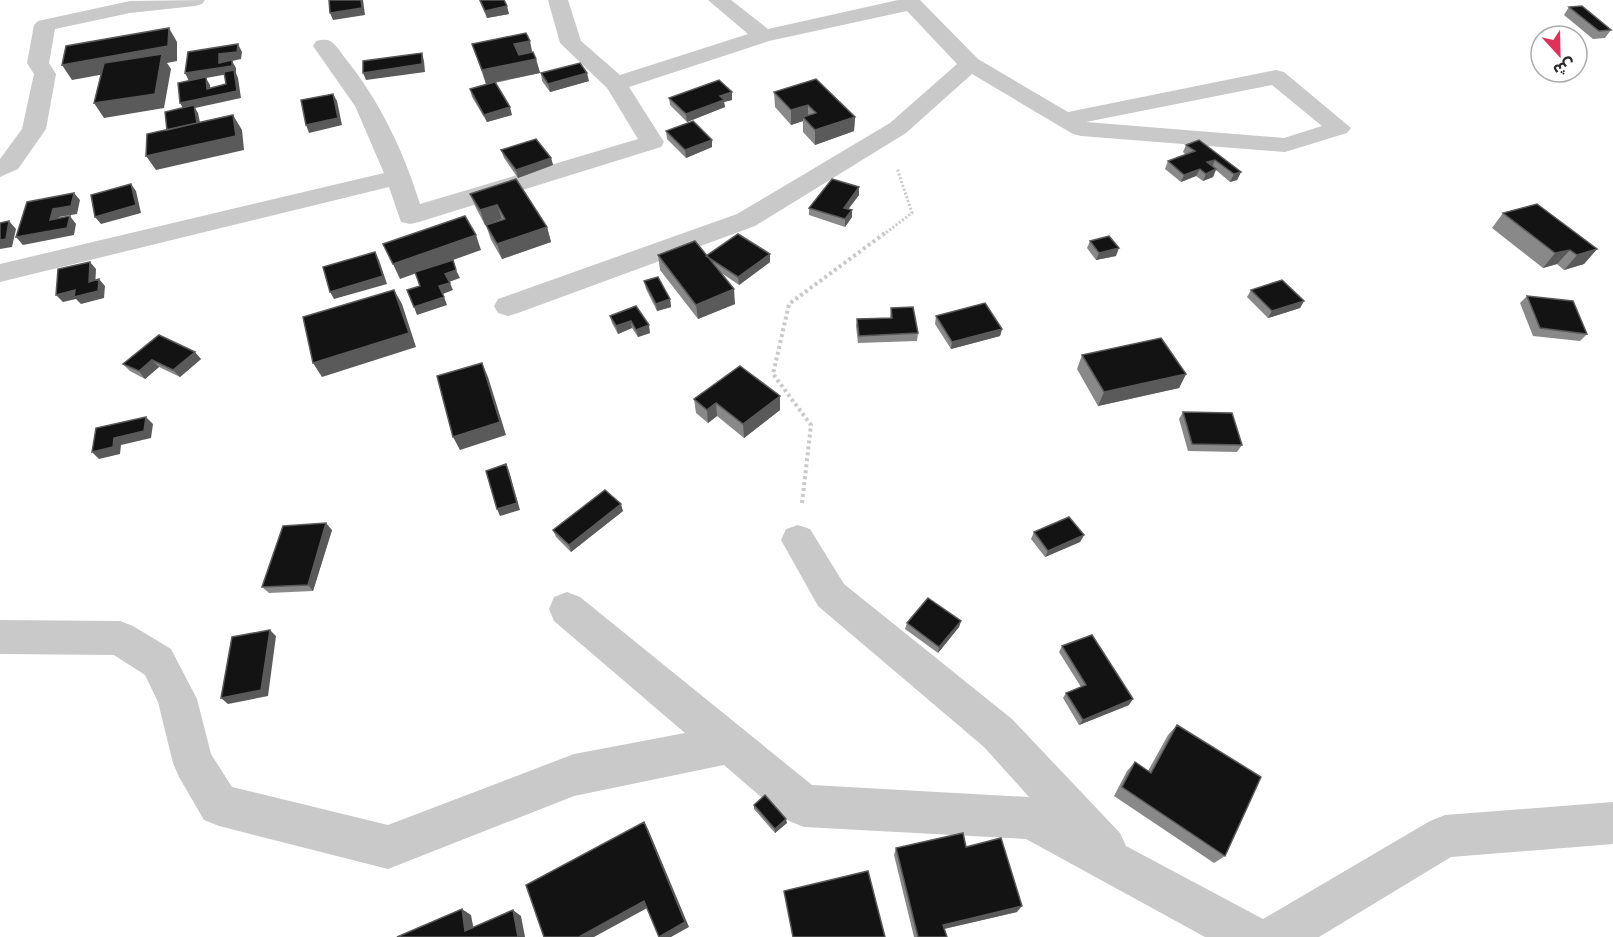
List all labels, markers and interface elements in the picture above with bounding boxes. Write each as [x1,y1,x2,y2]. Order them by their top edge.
north arrow [1529,24,1589,84]
text: ش [1551,55,1579,81]

